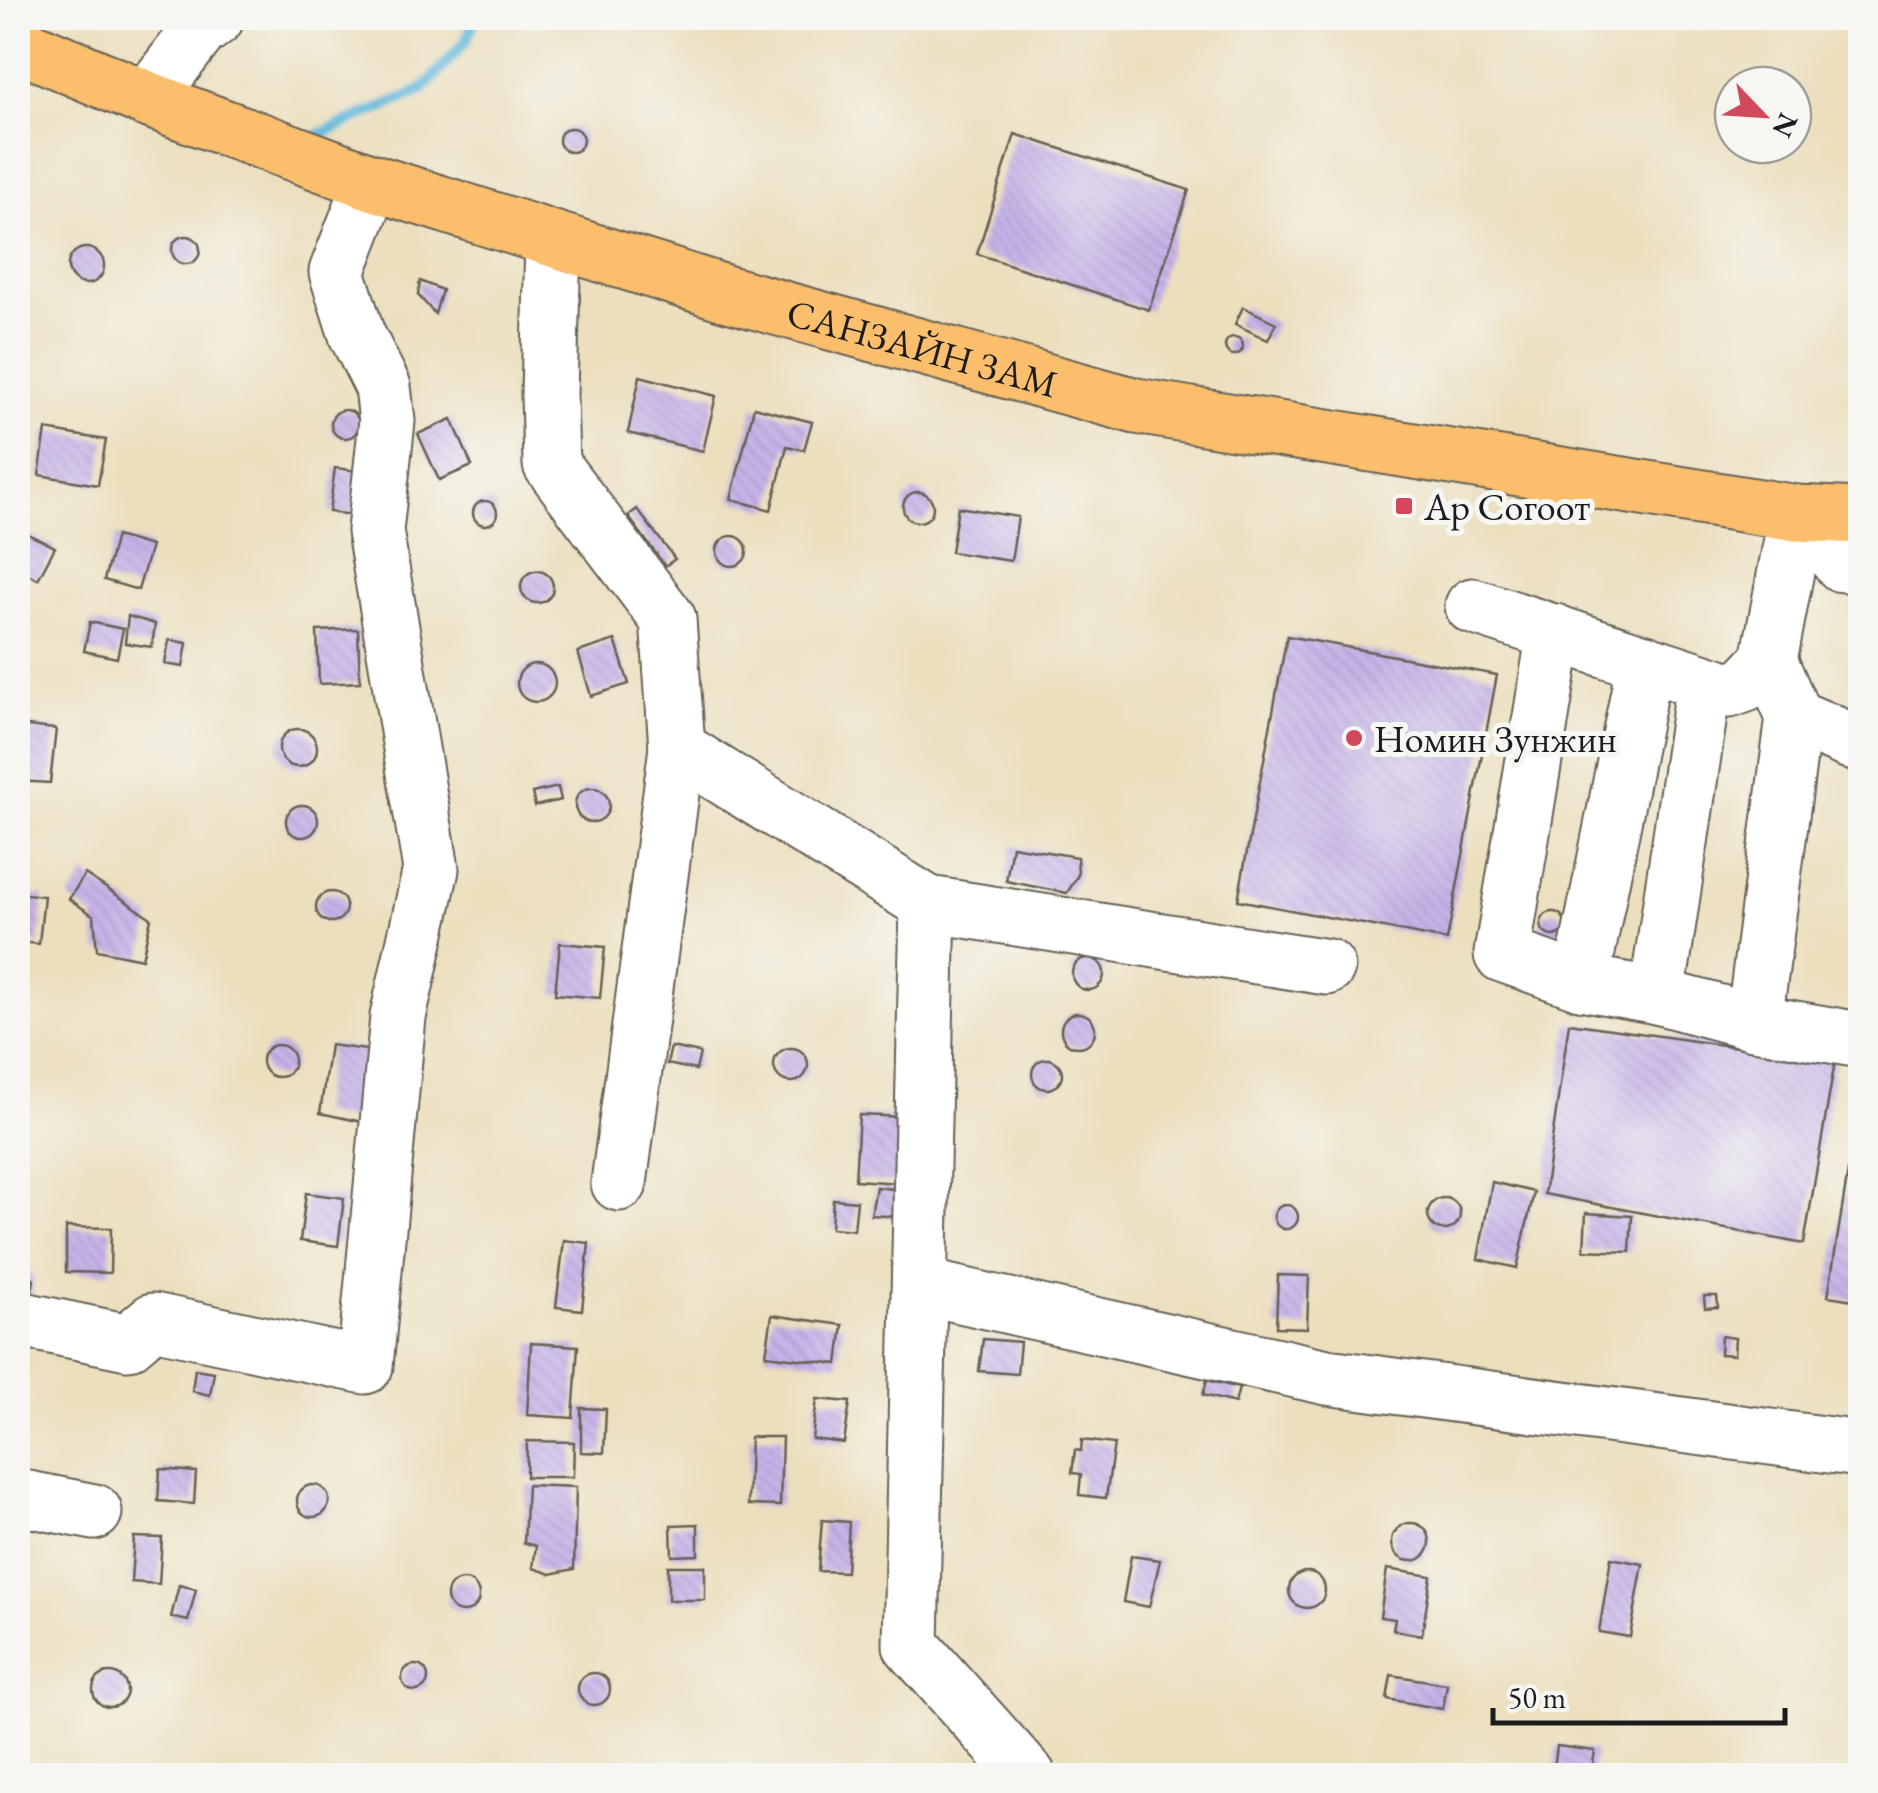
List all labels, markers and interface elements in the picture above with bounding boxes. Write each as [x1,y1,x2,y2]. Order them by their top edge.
north arrow [1713,65,1813,165]
text: N [1764,108,1807,144]
street label: САНЗАЙН ЗАМ [782,287,1063,408]
place label: Ар Согоот [1423,482,1590,531]
marker: Ар Согоот [1393,495,1415,517]
place label: Номин Зунжин [1374,714,1617,763]
marker: Номин Зунжин [1343,727,1365,749]
scale bar [1493,1663,1786,1725]
text: 50 m [1508,1678,1566,1717]

